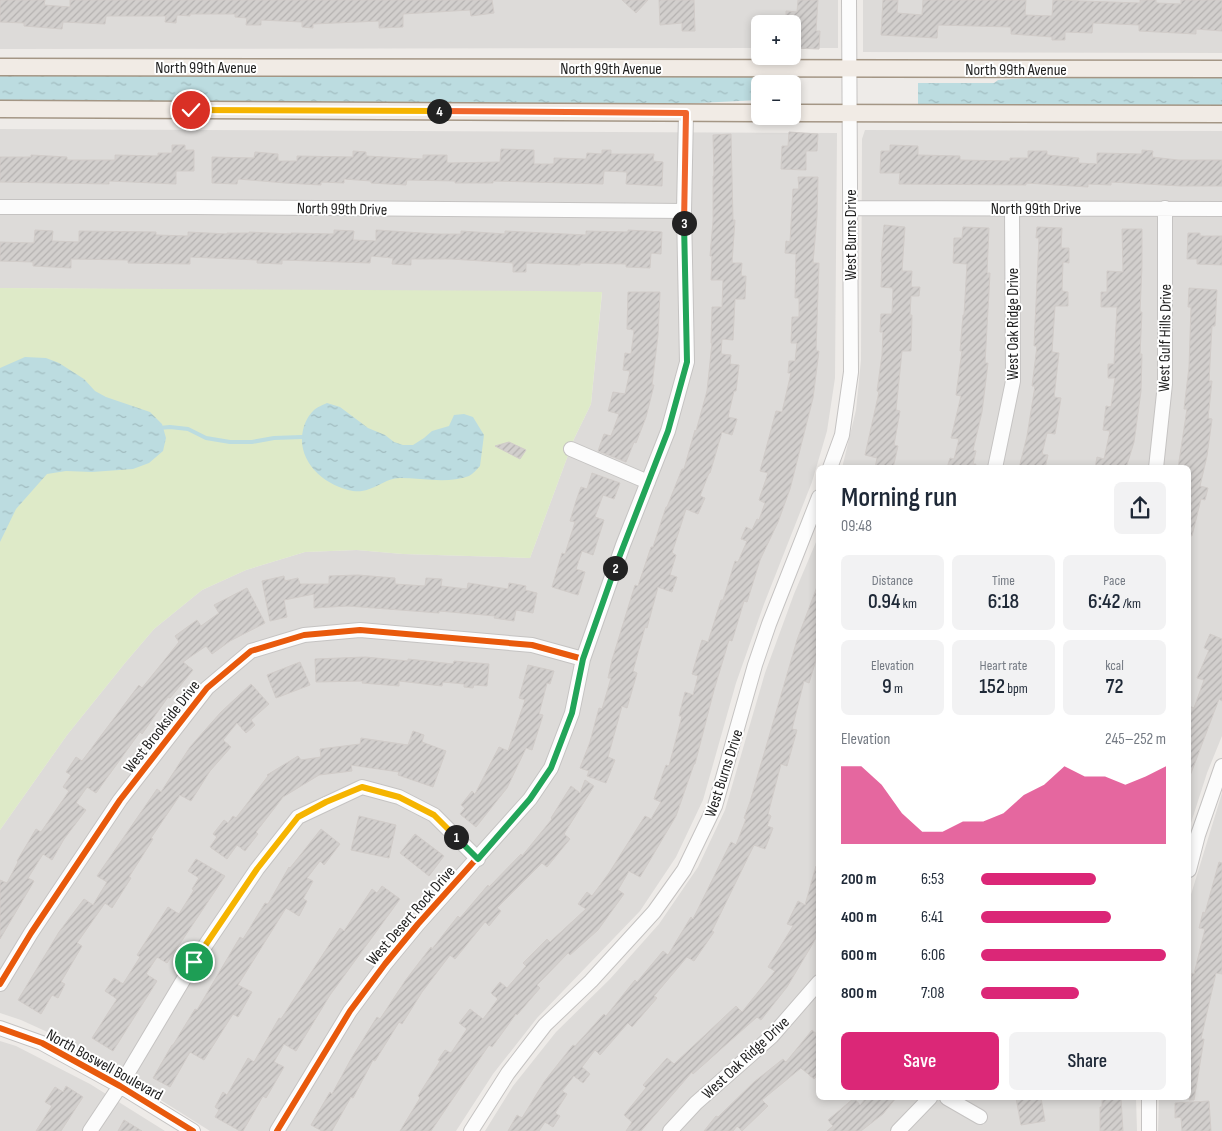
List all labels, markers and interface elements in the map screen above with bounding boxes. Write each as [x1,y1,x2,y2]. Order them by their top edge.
map controls [751,15,801,125]
button: + [751,15,801,65]
street label: North 99th Avenue [155,59,257,78]
street label: North 99th Avenue [560,60,662,79]
street label: North 99th Avenue [965,61,1067,80]
button: − [751,75,801,125]
pin [170,89,212,131]
icon: check [177,96,205,124]
pin: 4 [426,98,452,124]
text: 4 [436,103,443,120]
street label: West Burns Drive [842,189,861,281]
street label: North 99th Drive [297,199,387,220]
street label: North 99th Drive [991,200,1081,219]
pin: 3 [672,210,696,236]
text: 3 [681,215,688,232]
street label: West Oak Ridge Drive [1004,268,1023,380]
street label: West Gulf Hills Drive [1155,284,1176,392]
text: Morning run [841,481,957,514]
button: share [1114,482,1166,534]
text: 09:48 [841,517,872,536]
pin: 2 [602,556,628,580]
text: 2 [612,560,619,577]
text: Distance [872,572,913,589]
text: Time [992,572,1015,589]
text: Pace [1103,572,1126,589]
text: 0.94 [868,589,900,614]
text: 6:18 [988,589,1019,614]
text: 6:42 [1088,589,1120,614]
text: km [900,595,917,612]
text: /km [1120,595,1141,612]
text: Elevation [871,657,914,674]
text: Heart rate [980,657,1027,674]
text: kcal [1105,657,1124,674]
text: 9 [882,674,892,699]
text: 152 [979,674,1005,699]
text: 72 [1106,674,1123,699]
street label: West Brookside Drive [120,677,204,777]
text: m [892,680,903,697]
text: bpm [1005,680,1028,697]
street label: West Burns Drive [701,727,748,820]
text: Elevation [841,730,890,749]
text: 245–252 m [1105,730,1166,749]
pin: 1 [444,824,468,850]
text: 1 [454,829,459,846]
street label: West Desert Rock Drive [363,862,459,969]
text: 200 m [841,870,876,889]
text: 6:53 [921,870,944,889]
text: 400 m [841,908,877,927]
text: 6:41 [921,908,943,927]
pin [173,941,215,983]
text: 600 m [841,946,877,965]
text: 6:06 [921,946,945,965]
icon: arrive [180,948,208,976]
text: 800 m [841,984,877,1003]
text: 7:08 [921,984,944,1003]
street label: West Oak Ridge Drive [698,1013,794,1103]
street label: North Boswell Boulevard [43,1025,166,1105]
button: Save [841,1032,999,1090]
button: Share [1009,1032,1166,1090]

